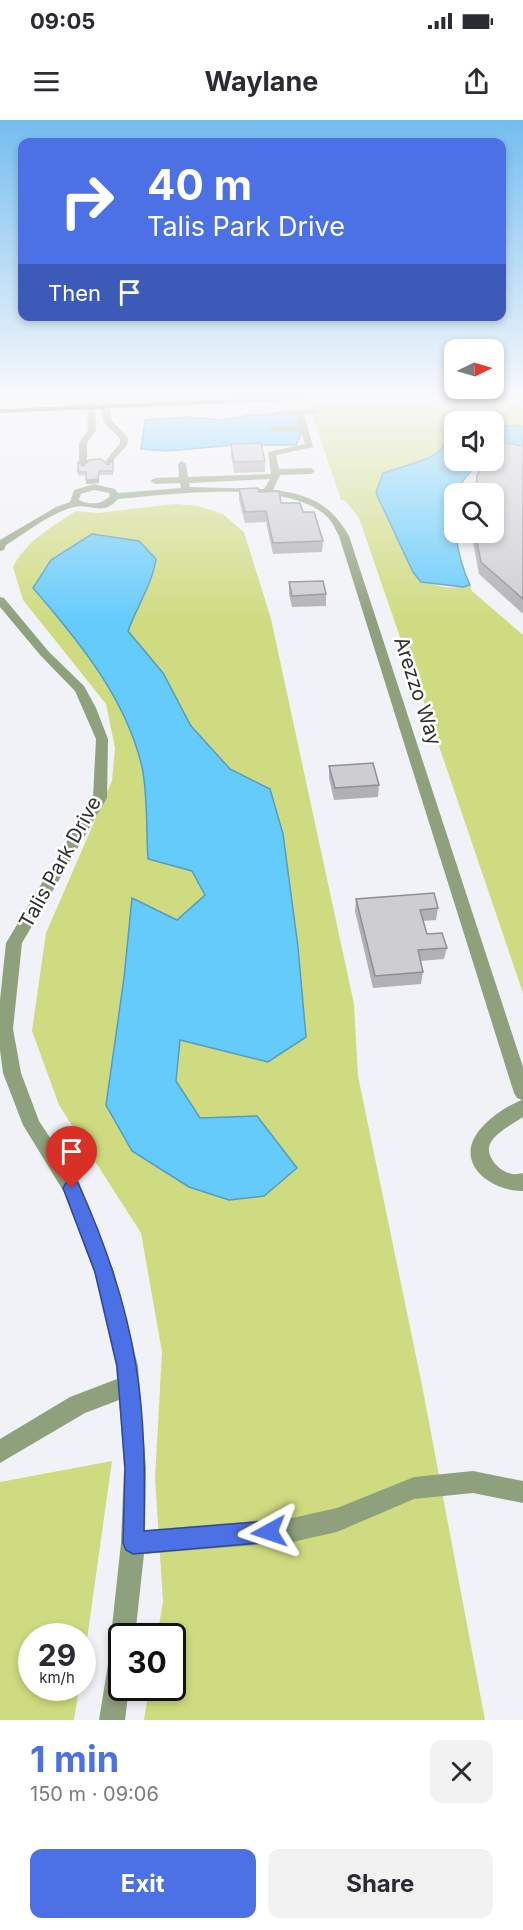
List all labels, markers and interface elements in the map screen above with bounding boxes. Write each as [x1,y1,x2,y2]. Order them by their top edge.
text: 09:05 [30,8,95,34]
icon: menu [30,65,63,98]
text: Waylane [205,65,318,98]
icon: share [460,65,493,98]
text: 40 m [147,159,252,210]
icon: right [48,162,126,240]
text: Talis Park Drive [147,210,345,243]
icon: arrive [113,276,146,309]
text: Then [48,280,101,306]
north arrow [444,339,504,399]
map controls [444,339,504,543]
button: sound [444,411,504,471]
button: search [444,483,504,543]
street label: Arezzo Way [389,634,447,748]
street label: Talis Park Drive [14,792,106,932]
pin [46,1126,97,1188]
icon: arrive [55,1135,88,1168]
position arrow [237,1500,301,1564]
speed limit sign: 30 [108,1623,186,1701]
text: 29 [38,1637,76,1673]
text: km/h [39,1668,75,1687]
text: 1 min [30,1737,119,1781]
button: close [430,1740,493,1803]
text: 150 m · 09:06 [30,1782,159,1806]
button: Exit [30,1849,256,1918]
button: Share [268,1849,493,1918]

